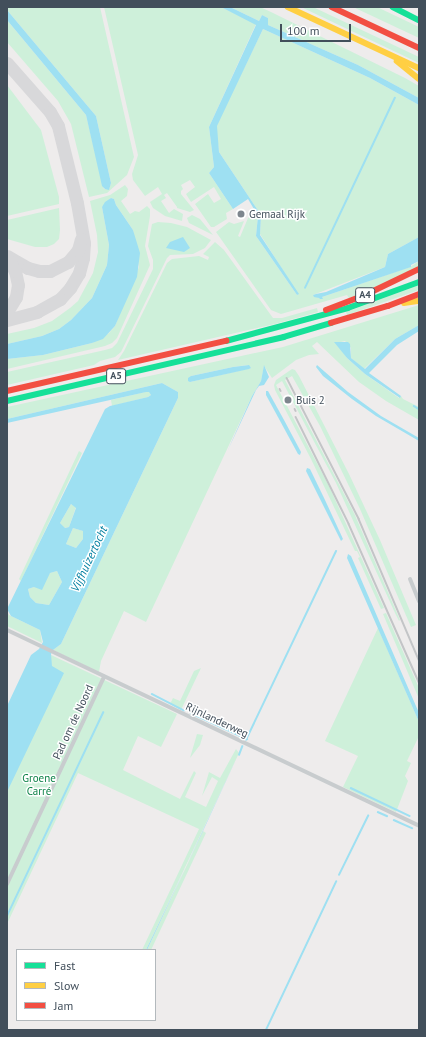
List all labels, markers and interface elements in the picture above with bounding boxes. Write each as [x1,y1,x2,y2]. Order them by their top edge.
scale bar [282,16,353,42]
text: 100 m [287,23,320,38]
place label: Gemaal Rijk [249,207,305,221]
marker: Gemaal Rijk [236,209,246,219]
road number: A4 [355,287,375,303]
road number: A5 [106,368,126,384]
place label: Buis 2 [296,393,325,407]
marker: Buis 2 [283,395,293,405]
water label: Vijfhuizertocht [68,524,110,594]
street label: Pad om de Noord [50,682,96,762]
street label: Rijnlanderweg [184,700,250,740]
park label: Groene Carré [22,772,56,798]
legend [16,949,156,1021]
text: Fast [54,958,75,973]
text: Slow [54,978,79,993]
text: Jam [54,998,73,1013]

